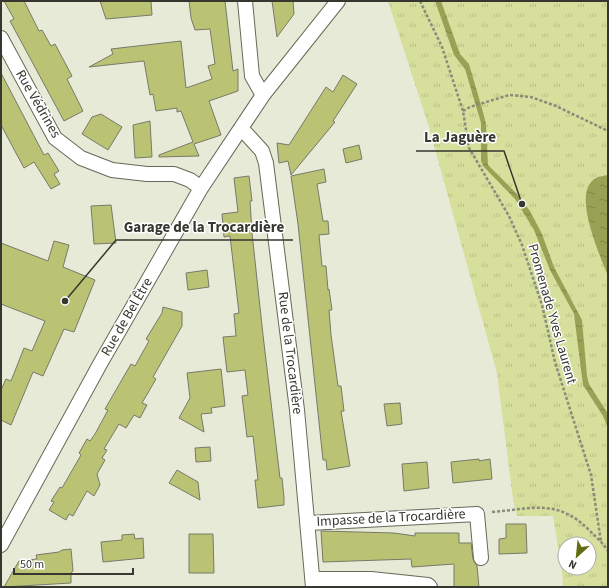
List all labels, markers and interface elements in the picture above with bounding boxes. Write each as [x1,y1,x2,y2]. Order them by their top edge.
street label: Rue Védrines [10,66,66,142]
callout: La Jaguère [416,124,504,151]
text: La Jaguère [424,127,496,148]
callout: Garage de la Trocardière [116,213,293,240]
text: Garage de la Trocardière [124,217,284,238]
street label: Promenade Yves Laurent [522,241,582,387]
street label: Rue de Bel Être [96,274,158,360]
street label: Rue de la Trocardière [273,291,307,415]
street label: Impasse de la Trocardière [316,504,466,532]
north arrow [557,536,597,576]
scale bar [14,550,133,576]
text: 50 m [20,556,44,573]
text: N [566,556,579,573]

